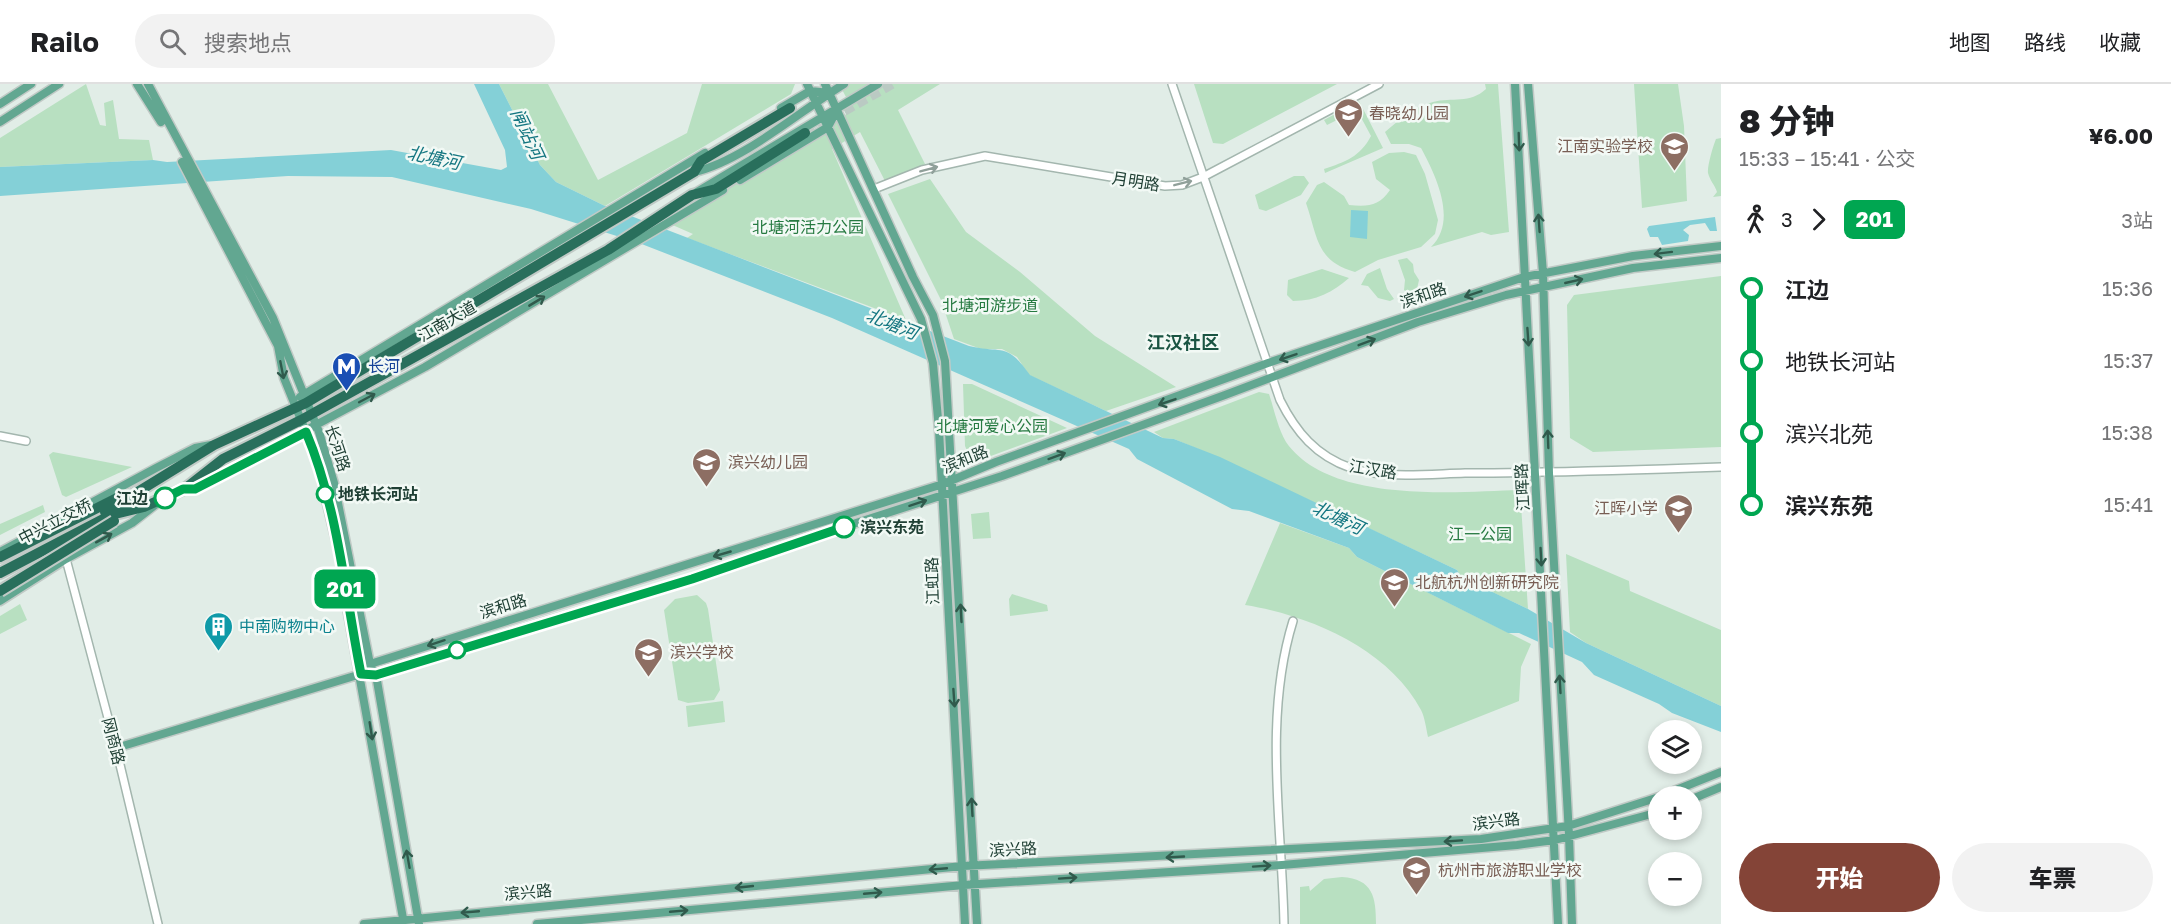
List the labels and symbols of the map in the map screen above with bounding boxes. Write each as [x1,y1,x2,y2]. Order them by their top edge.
school or university icon: 春晓幼儿园 [1332,97,1364,139]
place label: 春晓幼儿园 [1369,103,1449,123]
water label: 闸站河 [507,104,551,165]
school or university icon: 江南实验学校 [1658,130,1690,172]
one-way arrow [1513,132,1525,152]
place label: 江南实验学校 [1557,136,1653,156]
water label: 北塘河 [406,141,466,174]
one-way arrow [919,162,938,174]
street label: 月明路 [1111,167,1161,195]
one-way arrow [1173,177,1192,189]
one-way arrow [1533,213,1544,233]
park label: 北塘河活力公园 [752,217,864,237]
one-way arrow [1653,248,1673,259]
one-way arrow [1563,275,1583,286]
street label: 滨和路 [1397,278,1449,312]
one-way arrow [1464,289,1483,300]
one-way arrow [528,295,545,307]
park label: 北塘河游步道 [942,295,1038,315]
street label: 江南大道 [414,296,480,346]
water label: 北塘河 [863,303,924,345]
one-way arrow [1522,327,1533,347]
district label: 江汉社区 [1147,331,1219,353]
one-way arrow [1357,335,1376,346]
metro station icon: 长河 [331,350,363,392]
one-way arrow [1279,352,1298,363]
place label: 长河 [368,356,400,376]
one-way arrow [277,360,289,379]
one-way arrow [358,392,376,403]
one-way arrow [1158,397,1177,408]
park label: 北塘河爱心公园 [936,416,1048,436]
street label: 长河路 [321,422,355,474]
one-way arrow [1542,429,1554,449]
street label: 滨和路 [939,441,991,477]
school or university icon: 滨兴幼儿园 [691,446,723,488]
one-way arrow [1047,450,1066,461]
place label: 滨兴幼儿园 [728,452,808,472]
street label: 江汉路 [1348,455,1398,483]
street label: 江晖路 [1511,463,1533,511]
place label: 地铁长河站 [338,484,418,504]
marker: 地铁长河站 [316,485,334,503]
marker: 江边 [154,487,176,509]
place label: 江边 [116,488,148,508]
school or university icon: 江晖小学 [1663,492,1695,534]
street label: 中兴立交桥 [15,494,95,548]
water label: 北塘河 [1309,496,1370,540]
one-way arrow [908,497,927,508]
place label: 江晖小学 [1594,498,1658,518]
marker: 滨兴东苑 [833,516,855,538]
place label: 滨兴东苑 [860,517,924,537]
park label: 江一公园 [1448,524,1512,544]
one-way arrow [95,532,112,544]
one-way arrow [1535,547,1546,567]
one-way arrow [713,549,732,560]
street label: 江虹路 [921,557,943,605]
school or university icon: 北航杭州创新研究院 [1378,566,1410,608]
line badge: 201 [310,570,380,608]
place label: 北航杭州创新研究院 [1415,572,1559,592]
street label: 滨和路 [477,589,529,623]
one-way arrow [955,603,966,623]
building icon: 中南购物中心 [202,610,234,652]
place label: 中南购物中心 [239,616,335,636]
school or university icon: 滨兴学校 [633,636,665,678]
one-way arrow [427,638,446,649]
unlabelled marker [448,641,466,659]
place label: 滨兴学校 [670,642,734,662]
one-way arrow [1554,674,1565,694]
one-way arrow [948,687,959,707]
street label: 网商路 [98,715,130,767]
one-way arrow [366,721,377,741]
one-way arrow [966,798,977,818]
street label: 滨兴路 [1471,808,1521,834]
one-way arrow [1444,835,1464,846]
street label: 滨兴路 [989,838,1037,860]
one-way arrow [402,850,413,870]
one-way arrow [1165,851,1185,862]
school or university icon: 杭州市旅游职业学校 [1401,854,1433,896]
one-way arrow [1252,860,1272,871]
place label: 杭州市旅游职业学校 [1438,860,1582,880]
one-way arrow [929,864,949,875]
one-way arrow [1057,873,1077,884]
street label: 滨兴路 [503,880,553,904]
one-way arrow [735,882,754,893]
one-way arrow [863,887,883,898]
one-way arrow [668,905,688,916]
one-way arrow [460,907,480,918]

